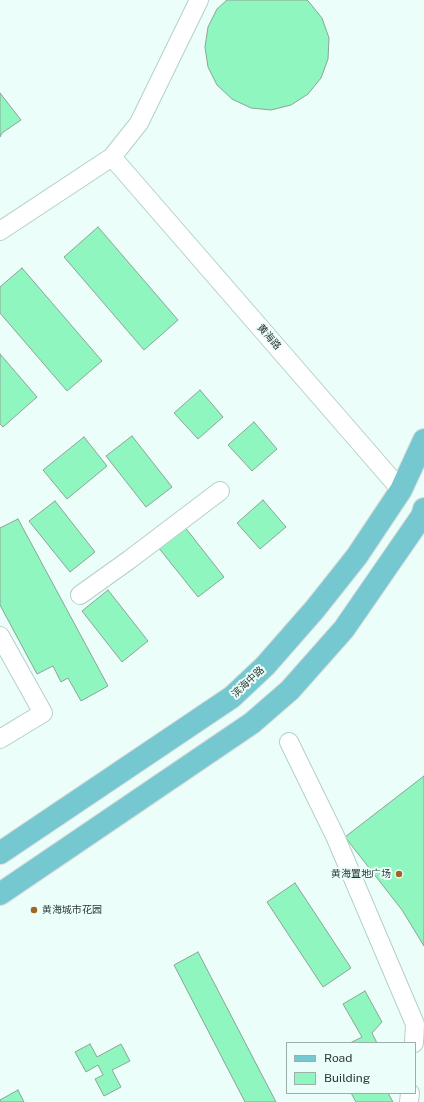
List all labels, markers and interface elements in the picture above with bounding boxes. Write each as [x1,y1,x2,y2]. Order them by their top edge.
street label: 黄海路 [255,322,283,352]
street label: 滨海中路 [229,664,267,700]
place label: 黄海置地广场 [331,868,391,880]
marker: 黄海置地广场 [394,869,404,879]
place label: 黄海城市花园 [42,904,102,916]
marker: 黄海城市花园 [29,905,39,915]
legend [286,1042,416,1094]
text: Road [324,1051,352,1065]
text: Building [324,1071,370,1085]

